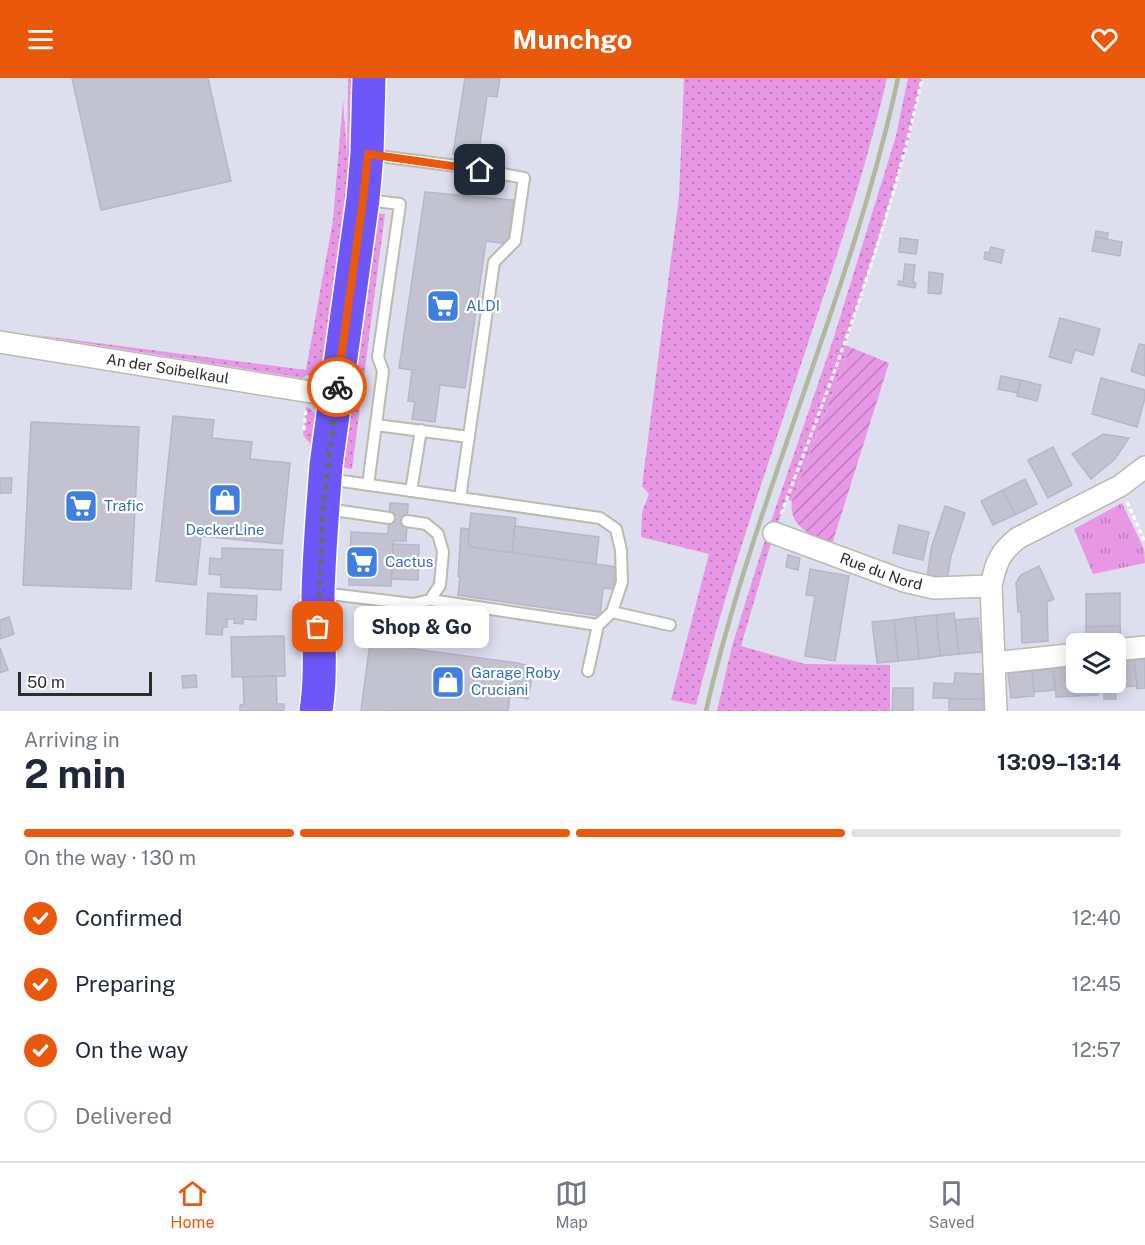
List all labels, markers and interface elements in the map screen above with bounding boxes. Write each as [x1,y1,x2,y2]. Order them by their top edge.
icon: menu [24,23,57,56]
text: Munchgo [513,23,632,55]
icon: heart [1088,23,1121,56]
pin [454,144,505,195]
icon: home [463,153,496,186]
supermarket icon: ALDI [425,288,461,324]
place label: ALDI [466,297,500,314]
street label: An der Soibelkaul [105,350,230,387]
courier [307,357,367,417]
icon: bike [321,371,354,404]
shop icon: DeckerLine [207,482,243,518]
supermarket icon: Trafic [63,488,99,524]
place label: Trafic [104,497,144,514]
place label: DeckerLine [185,521,265,538]
supermarket icon: Cactus [344,544,380,580]
street label: Rue du Nord [838,549,924,593]
place label: Cactus [385,553,433,570]
pin [292,601,343,652]
callout: Shop & Go [354,606,489,648]
icon: bag [301,610,334,643]
text: Shop & Go [371,615,472,639]
map controls [1066,633,1126,693]
button: layers [1066,633,1126,693]
shop icon: Garage Roby Cruciani [430,664,466,700]
place label: Garage Roby Cruciani [471,664,561,698]
scale bar [18,669,152,696]
text: 50 m [27,673,65,692]
text: Arriving in [24,728,119,752]
text: 13:09–13:14 [997,749,1121,775]
text: 2 min [24,751,126,797]
text: On the way · 130 m [24,846,196,870]
icon: check [24,902,57,935]
text: Confirmed [75,905,182,931]
text: 12:40 [1072,906,1121,930]
icon: check [24,968,57,1001]
text: Preparing [75,971,176,997]
text: 12:45 [1071,972,1121,996]
icon: check [24,1034,57,1067]
text: On the way [75,1037,188,1063]
text: 12:57 [1072,1038,1121,1062]
text: Delivered [75,1103,172,1129]
tab: Home [170,1177,214,1232]
tab: Map [555,1177,588,1232]
tab: Saved [929,1177,975,1232]

